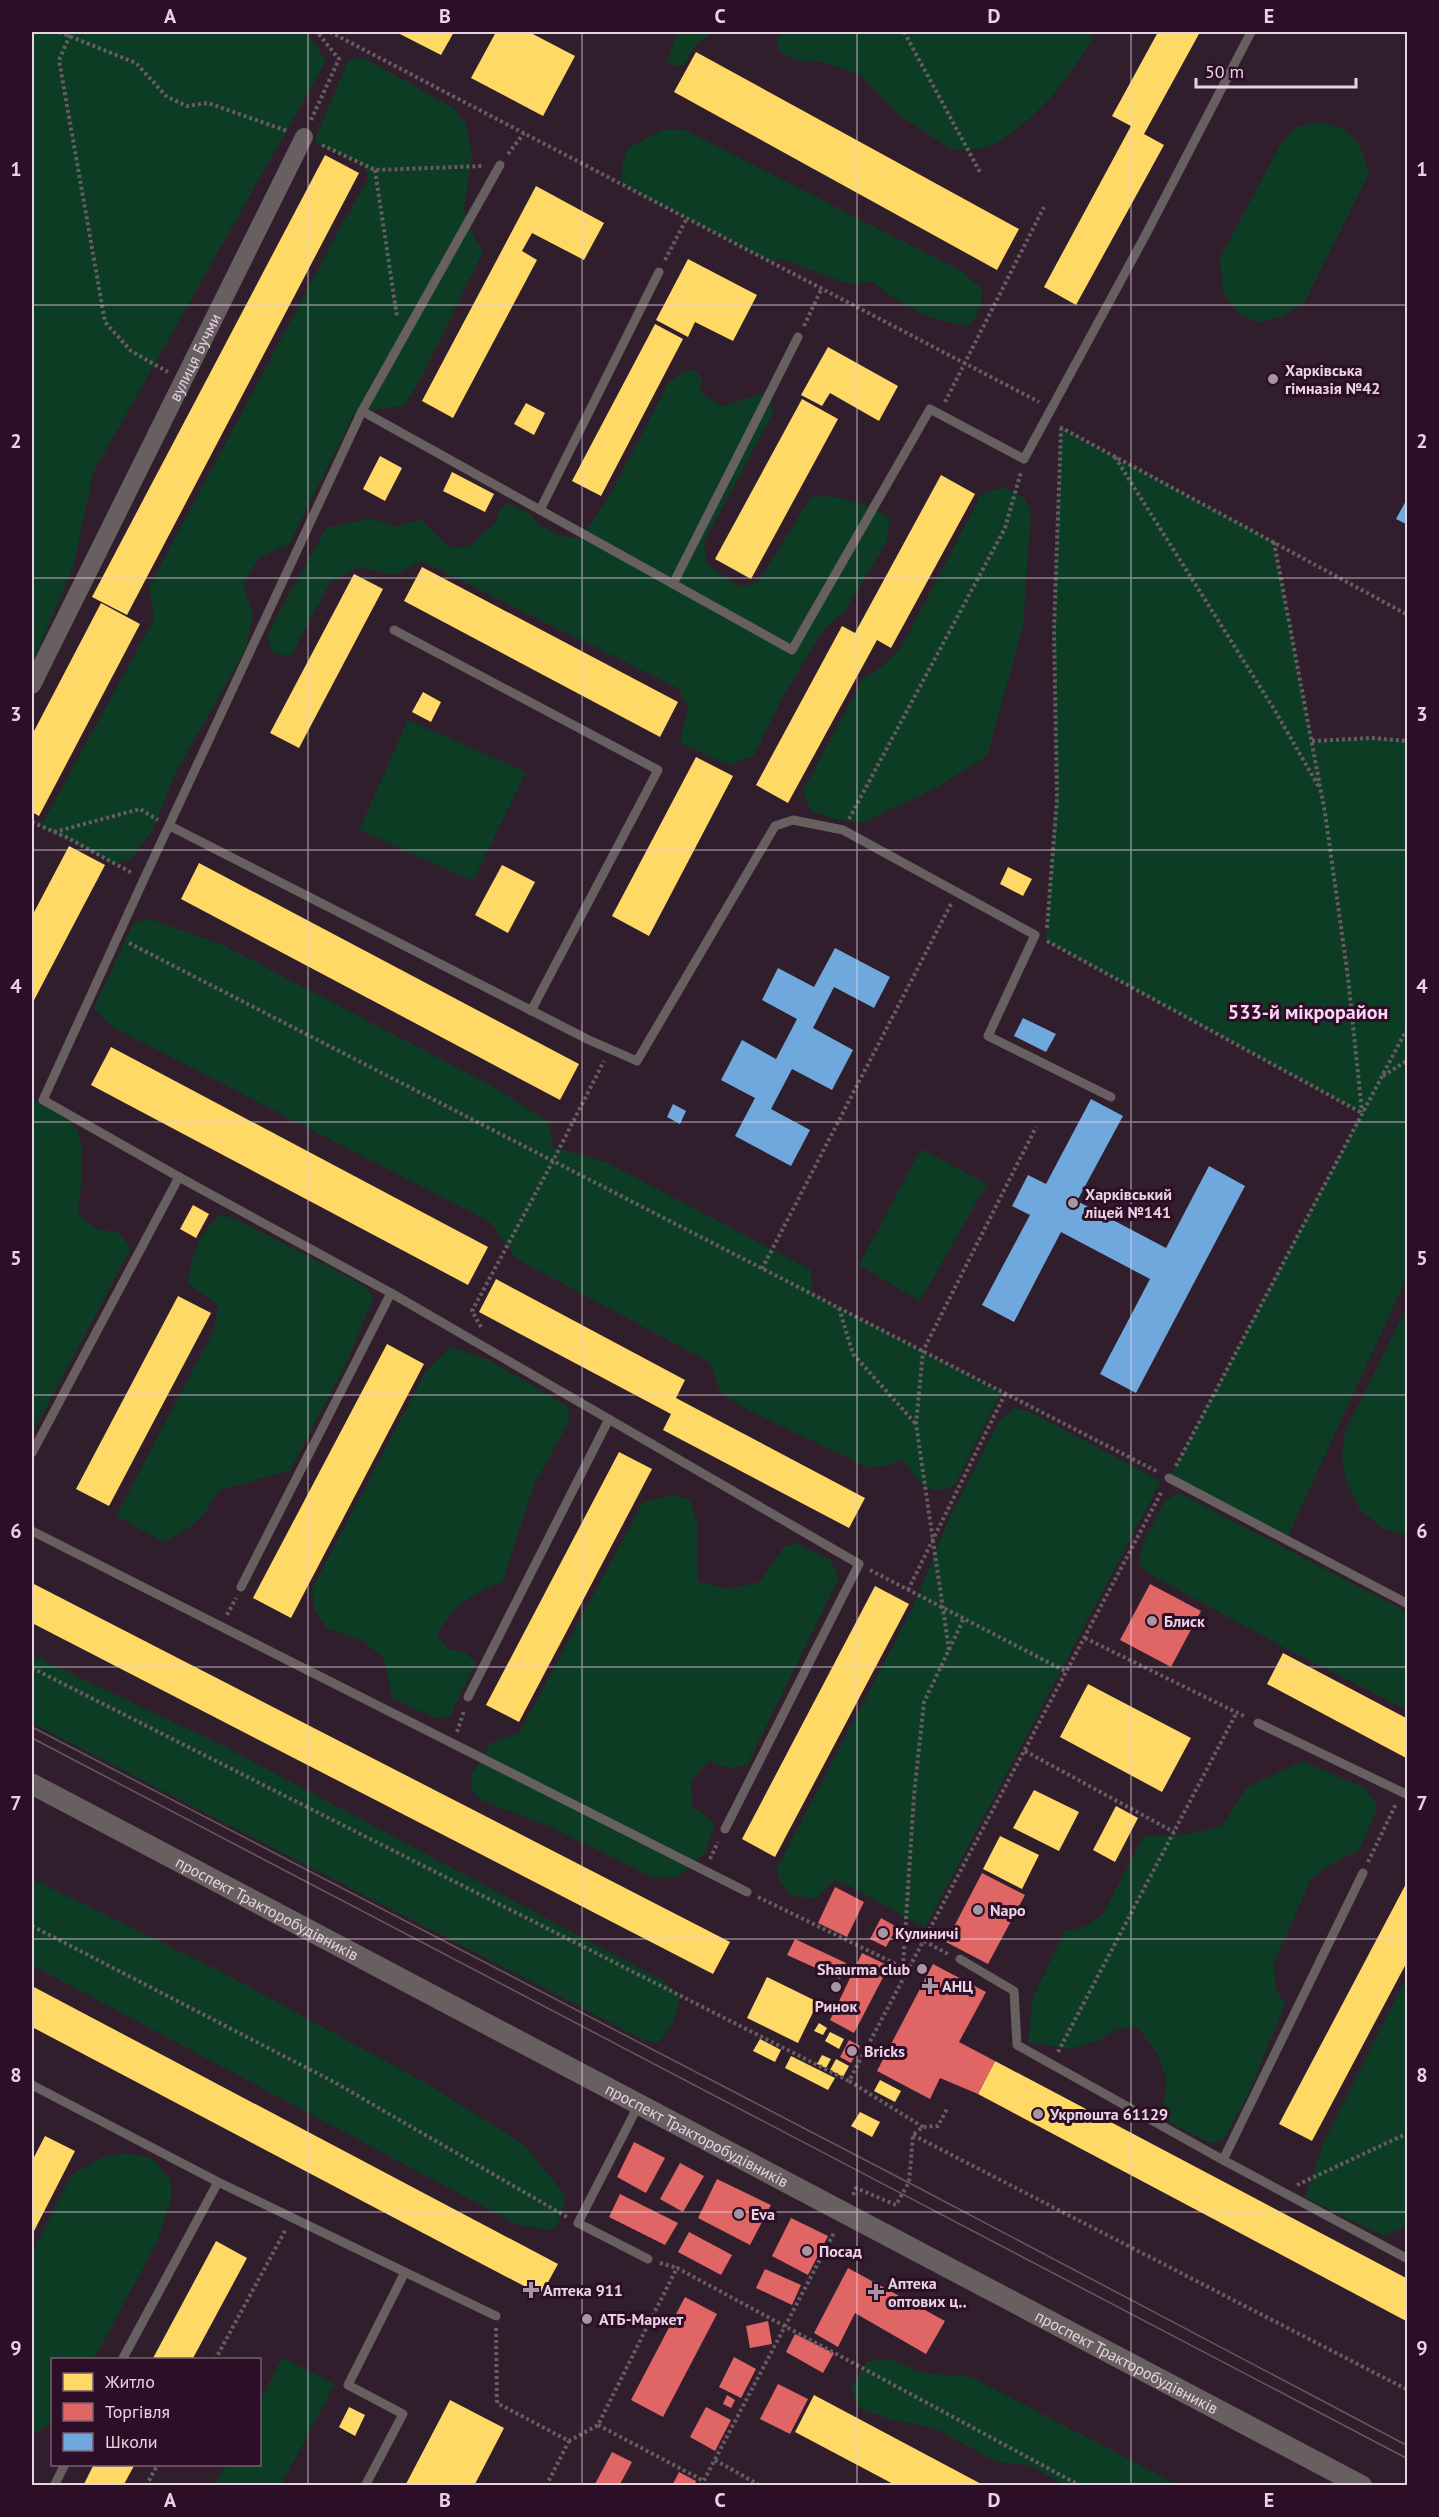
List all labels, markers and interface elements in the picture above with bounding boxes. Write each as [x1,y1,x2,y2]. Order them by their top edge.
text: A [164,3,177,29]
text: B [439,3,451,29]
text: C [714,3,726,29]
text: D [988,3,1001,29]
text: E [1264,3,1274,29]
scale bar [1196,51,1356,89]
text: 50 m [1205,60,1244,83]
text: 1 [10,156,22,182]
text: 1 [1416,156,1428,182]
street label: вулиця Бучми [164,310,225,405]
place label: Харківська гімназія №42 [1285,360,1380,398]
marker: Харківська гімназія №42 [1266,372,1280,386]
text: 2 [10,428,22,454]
text: 2 [1416,428,1428,454]
text: 3 [10,701,22,727]
text: 3 [1416,701,1428,727]
text: 4 [10,973,22,999]
text: 4 [1416,973,1428,999]
district label: 533-й мікрорайон [1228,999,1388,1025]
place label: Харківський ліцей №141 [1084,1184,1172,1222]
marker: Харківський ліцей №141 [1066,1196,1080,1210]
text: 5 [10,1245,22,1271]
text: 5 [1416,1245,1428,1271]
text: 6 [10,1518,22,1544]
text: 6 [1416,1518,1428,1544]
place label: Блиск [1164,1611,1205,1631]
marker: Блиск [1145,1614,1159,1628]
text: 7 [10,1790,22,1816]
text: 7 [1416,1790,1428,1816]
street label: проспект Тракторобудівників [172,1852,362,1965]
place label: Napo [990,1900,1026,1920]
marker: Napo [971,1903,985,1917]
place label: Кулиничі [895,1923,958,1943]
marker: Кулиничі [876,1926,890,1940]
place label: Shaurma club [817,1959,910,1979]
marker: Shaurma club [915,1962,929,1976]
place label: АНЦ [942,1976,973,1996]
marker: АНЦ [923,1979,937,1993]
marker: Ринок [829,1980,843,1994]
place label: Ринок [815,1996,857,2016]
place label: Bricks [864,2041,905,2061]
marker: Bricks [845,2044,859,2058]
text: 8 [10,2062,22,2088]
text: 8 [1416,2062,1428,2088]
street label: проспект Тракторобудівників [602,2079,792,2192]
place label: Укрпошта 61129 [1049,2104,1168,2124]
marker: Укрпошта 61129 [1031,2107,1045,2121]
place label: Eva [751,2204,775,2224]
marker: Eva [732,2207,746,2221]
place label: Посад [819,2241,862,2261]
marker: Посад [800,2244,814,2258]
place label: Аптека оптових ц‥ [888,2273,967,2311]
place label: Аптека 911 [543,2280,623,2300]
marker: Аптека 911 [524,2283,538,2297]
marker: Аптека оптових ц‥ [869,2285,883,2299]
street label: проспект Тракторобудівників [1032,2305,1222,2418]
place label: АТБ-Маркет [599,2309,684,2329]
marker: АТБ-Маркет [580,2312,594,2326]
text: 9 [10,2335,22,2361]
text: 9 [1416,2335,1428,2361]
legend [51,2358,261,2466]
text: Житло [104,2370,155,2393]
text: Торгівля [105,2400,170,2423]
text: Школи [105,2430,158,2453]
text: A [164,2487,177,2513]
text: B [439,2487,451,2513]
text: C [714,2487,726,2513]
text: D [988,2487,1001,2513]
text: E [1264,2487,1274,2513]

